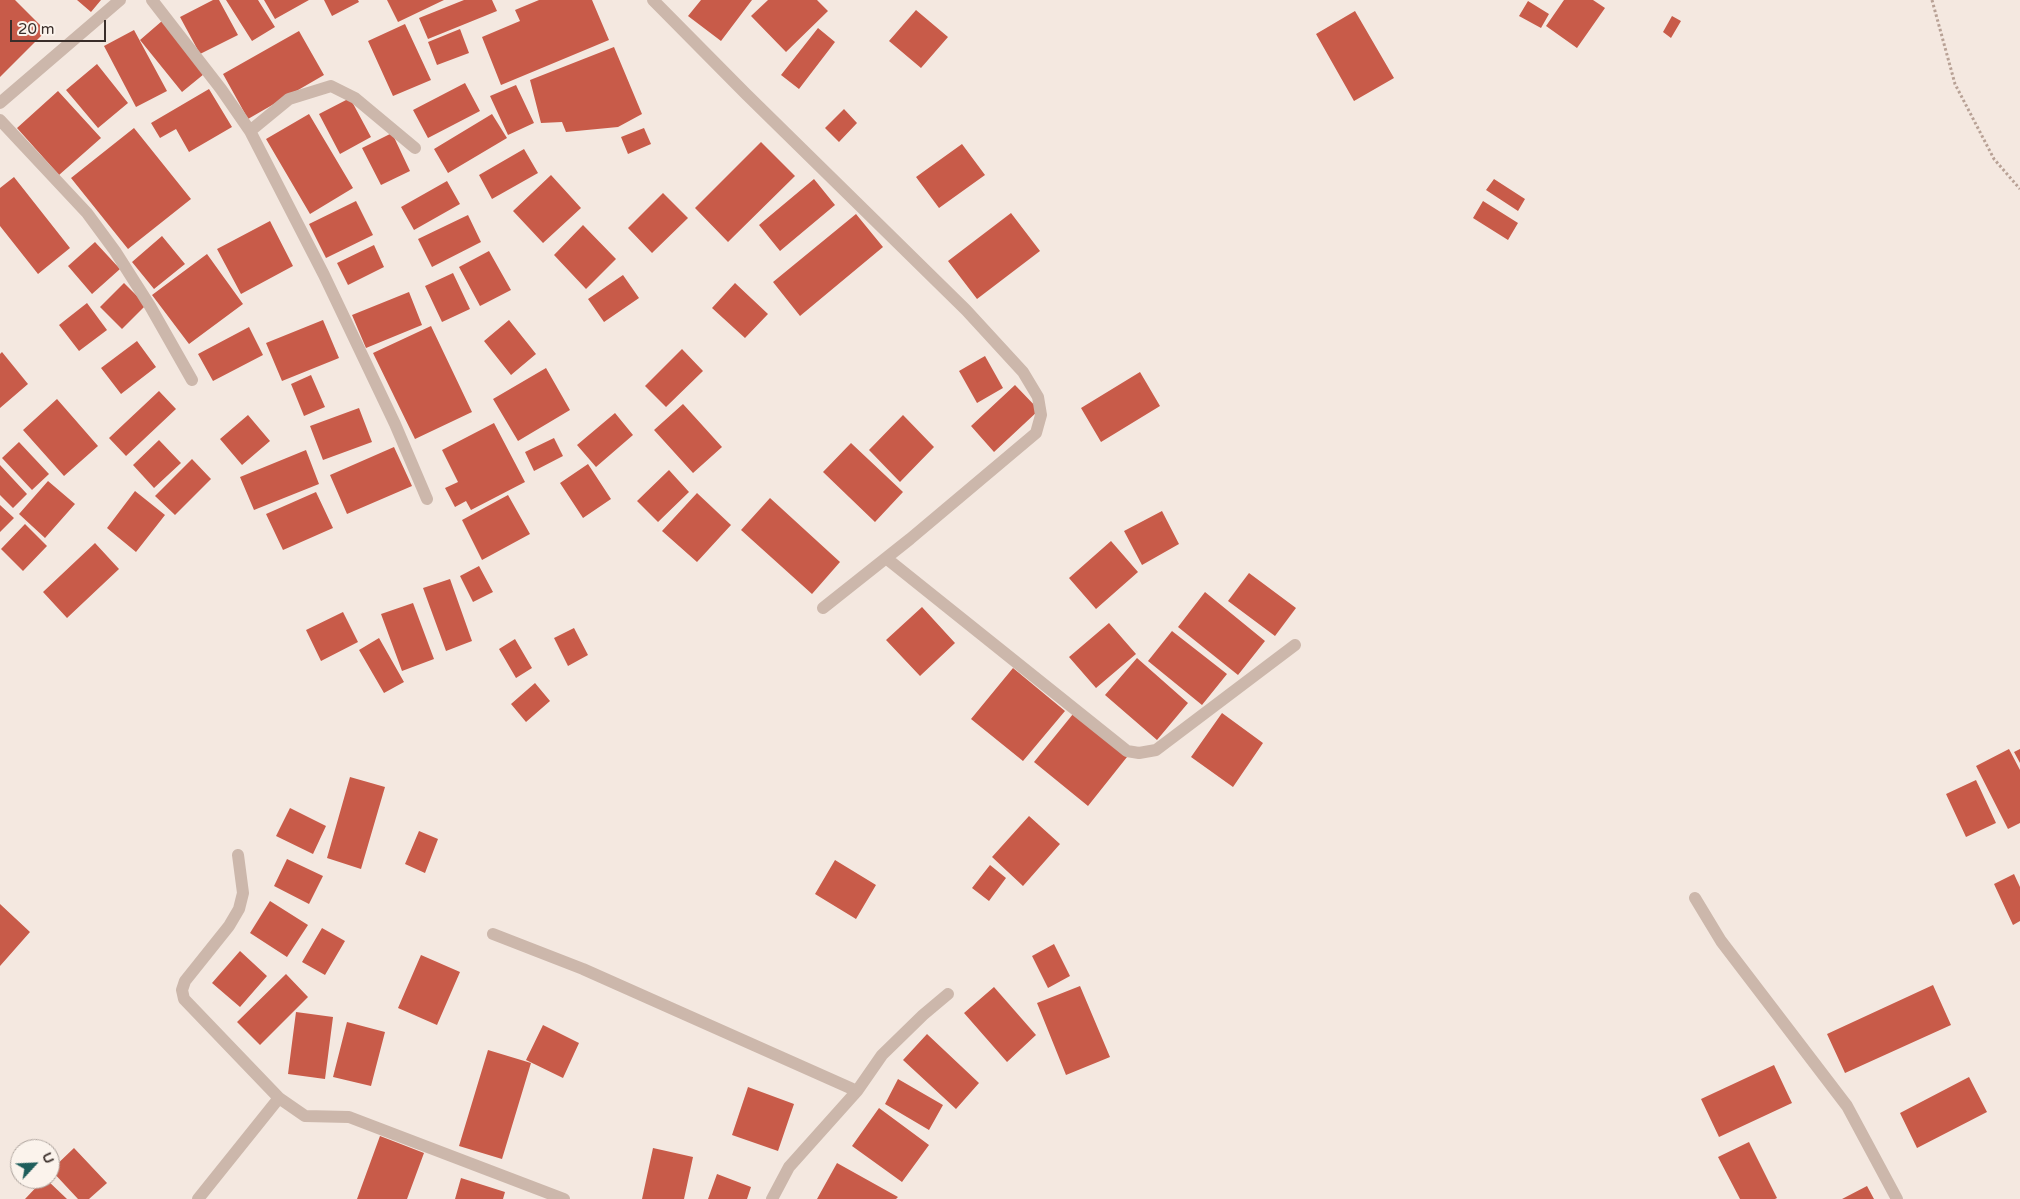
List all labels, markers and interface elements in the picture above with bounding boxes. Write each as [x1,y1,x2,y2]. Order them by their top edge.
scale bar [12,10,109,42]
text: 20 m [18,20,55,38]
north arrow [10,1139,60,1189]
text: U [38,1149,58,1166]

